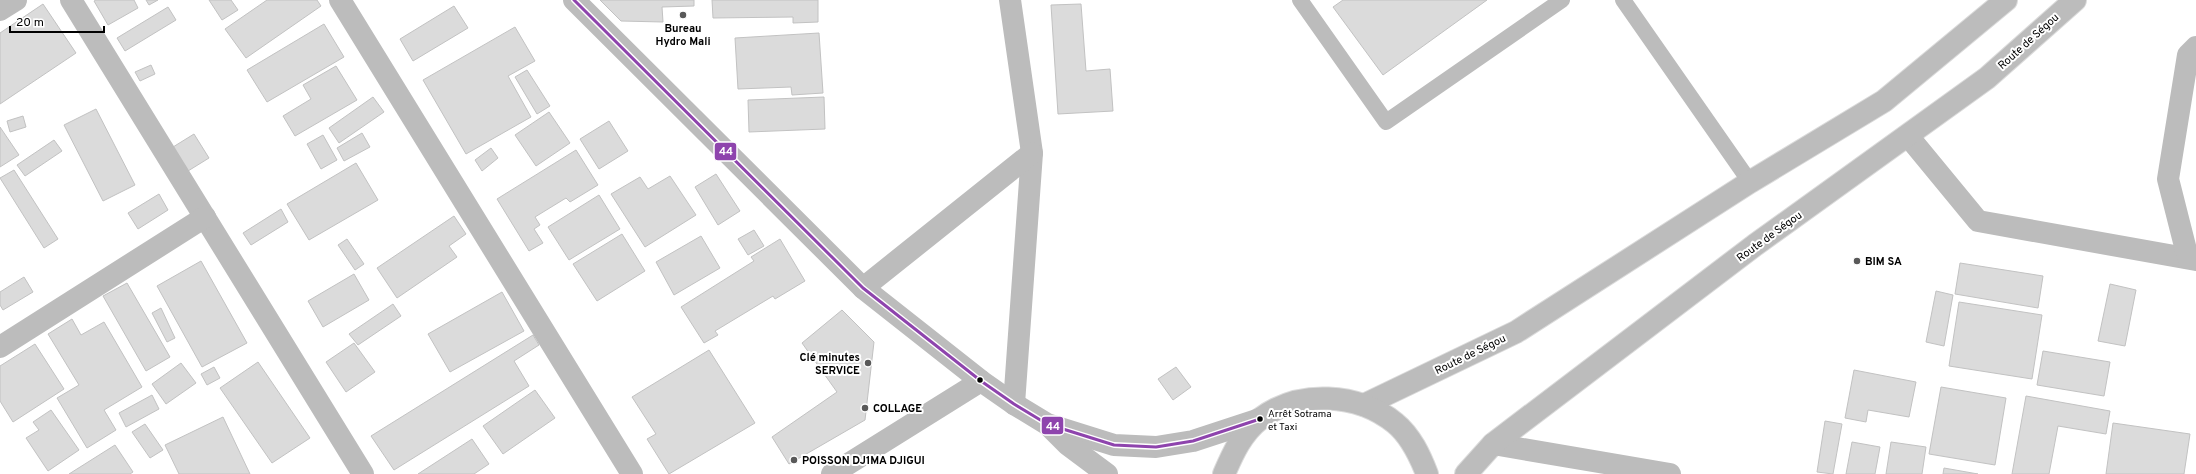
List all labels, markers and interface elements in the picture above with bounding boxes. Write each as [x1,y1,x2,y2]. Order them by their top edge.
scale bar [10,8,104,34]
marker: Bureau Hydro Mali [678,10,688,20]
street label: Route de Ségou [1995,11,2062,73]
text: 20 m [16,15,44,31]
place label: Bureau Hydro Mali [655,22,711,49]
line badge: 44 [714,142,737,161]
text: 44 [719,145,733,159]
street label: Route de Ségou [1734,208,1805,265]
place label: BIM SA [1865,255,1902,269]
marker: BIM SA [1852,256,1862,266]
street label: Route de Ségou [1433,332,1508,378]
place label: Clé minutes SERVICE [799,351,860,378]
marker: Clé minutes SERVICE [863,358,873,368]
unlabelled marker [975,375,985,385]
place label: COLLAGE [873,402,922,416]
marker: COLLAGE [860,403,870,413]
place label: Arrêt Sotrama et Taxi [1268,408,1332,434]
marker: Arrêt Sotrama et Taxi [1255,414,1265,424]
line badge: 44 [1041,416,1064,435]
text: 44 [1046,420,1060,434]
place label: POISSON DJ1MA DJIGUI [802,454,925,468]
marker: POISSON DJ1MA DJIGUI [789,455,799,465]

